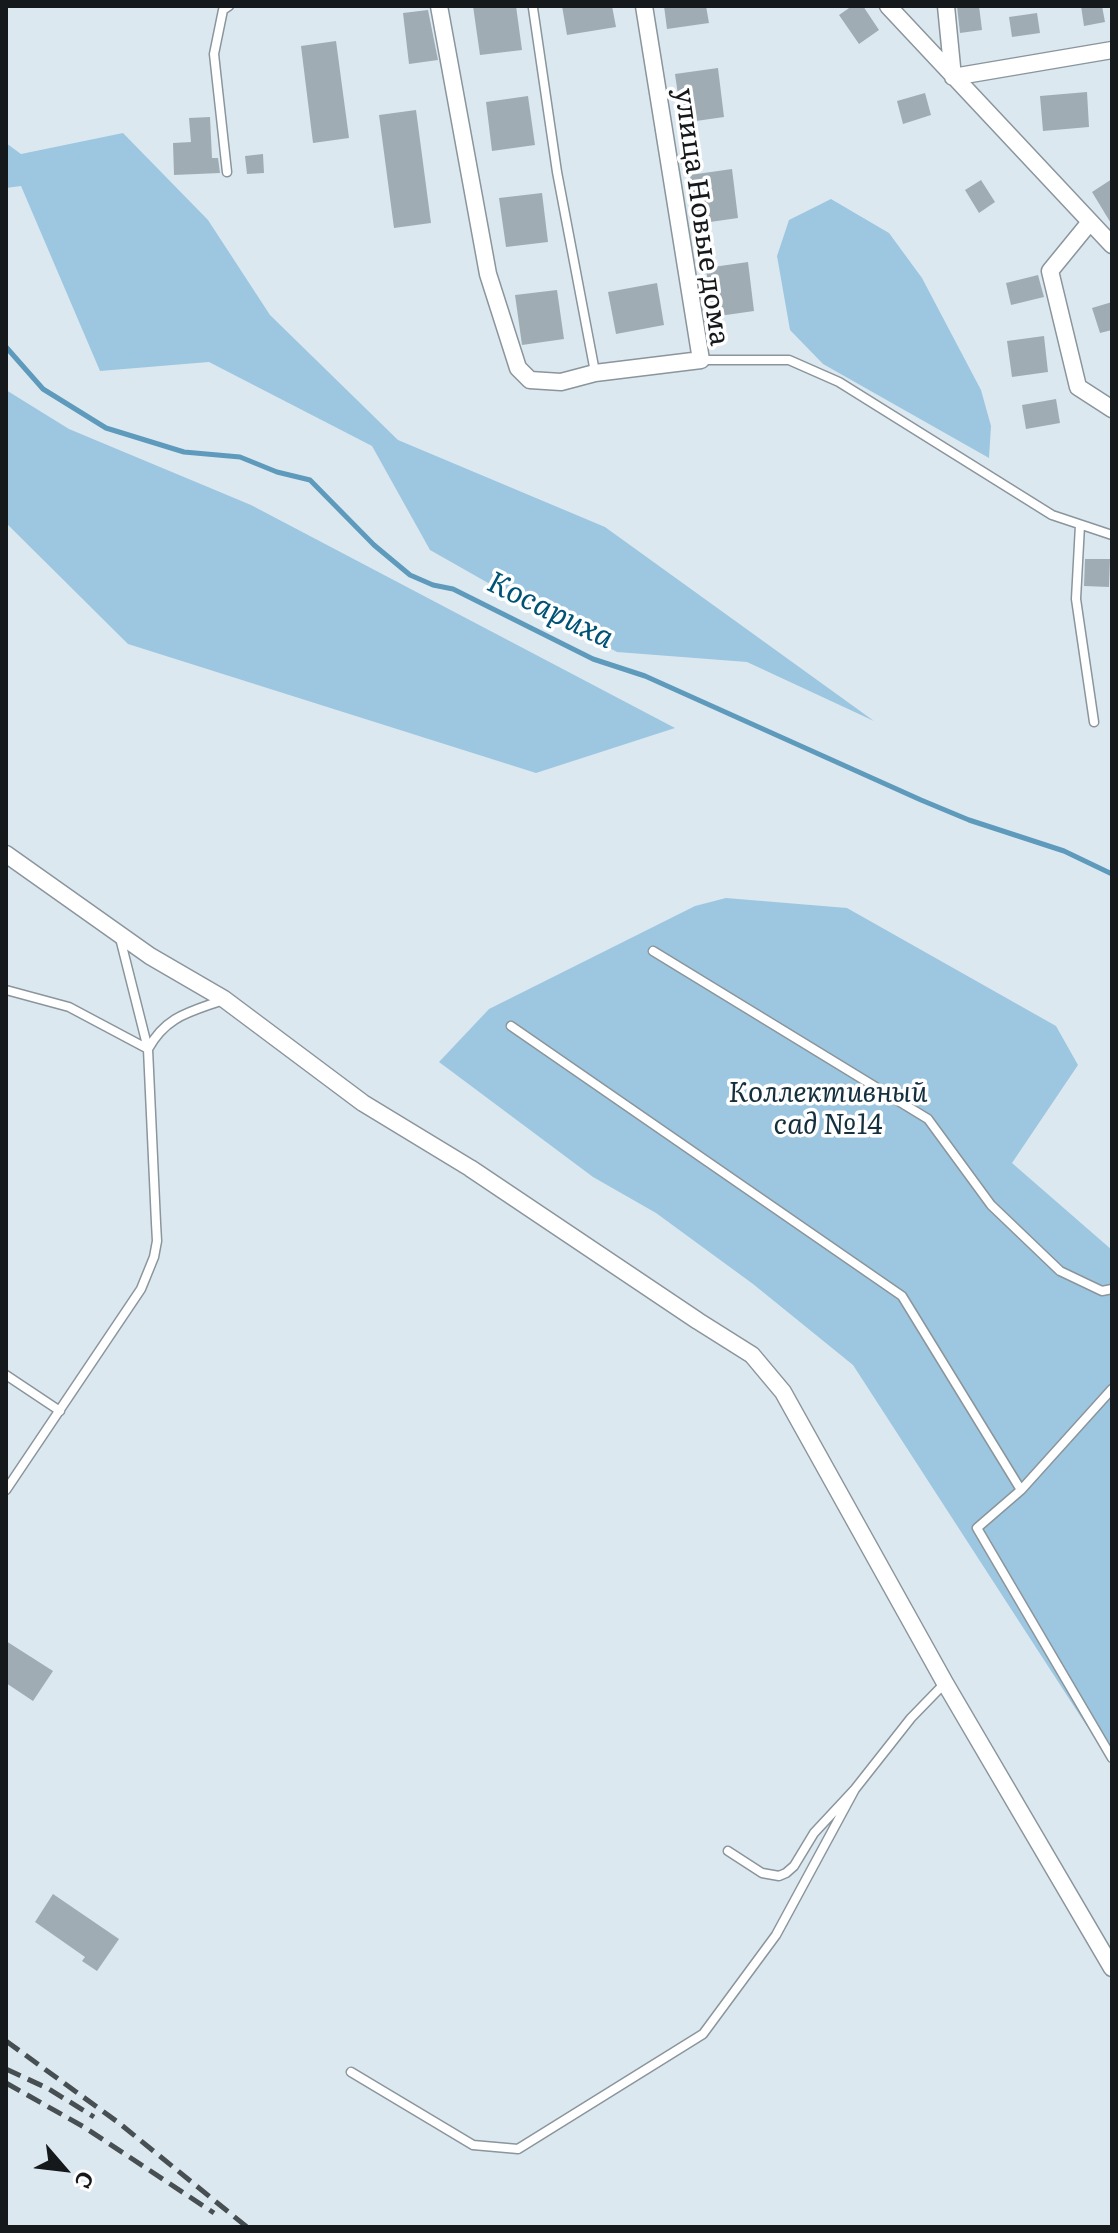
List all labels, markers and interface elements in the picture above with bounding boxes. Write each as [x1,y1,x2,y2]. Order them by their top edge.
street label: улица Новые дома [666,86,736,348]
water label: Косариха [481,565,619,657]
park label: Коллективный сад №14 [728,1077,928,1143]
north arrow [24,2129,104,2209]
text: С [67,2166,104,2195]

